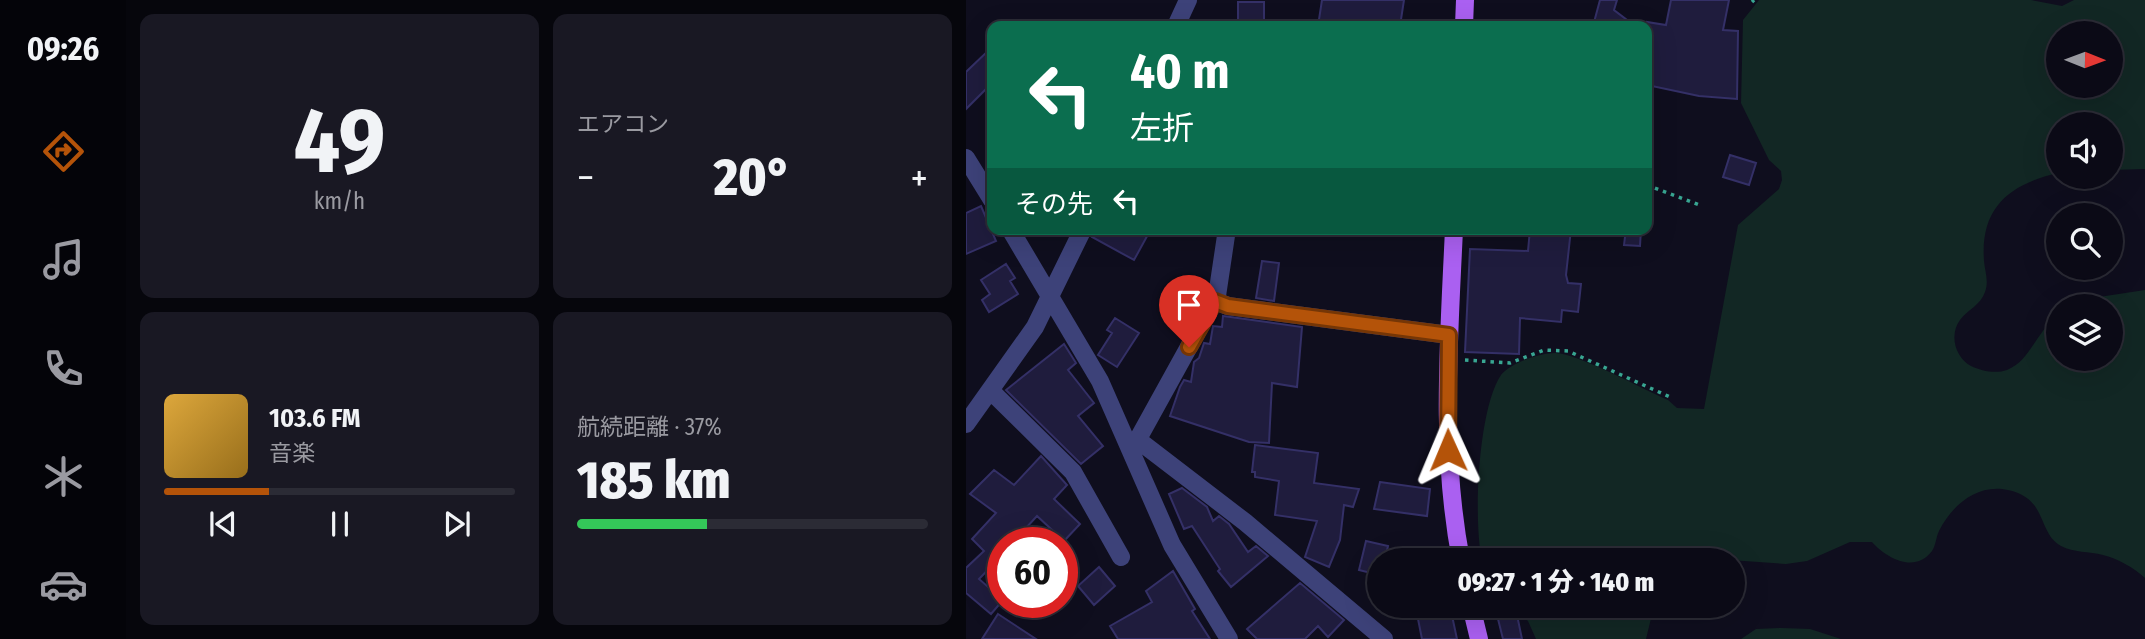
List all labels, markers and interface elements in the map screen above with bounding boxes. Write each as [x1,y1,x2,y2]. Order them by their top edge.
north arrow [2046,21,2123,98]
map controls [2046,21,2123,371]
text: 09:26 [27,30,99,68]
text: 40 m [1130,42,1230,101]
icon: left [1015,49,1106,140]
text: 49 [293,87,386,196]
text: 左折 [1130,109,1194,147]
text: エアコン [577,110,669,138]
button: sound [2046,112,2123,189]
icon: directions [39,127,88,176]
text: 20° [714,146,791,209]
text: − [577,155,594,201]
text: + [911,155,928,201]
icon: left [1107,182,1145,220]
text: km/h [314,187,365,215]
text: その先 [1015,189,1093,220]
button: search [2046,203,2123,280]
icon: music [39,235,88,284]
pin [1159,275,1219,347]
icon: arrive [1170,286,1208,324]
button: layers [2046,294,2123,371]
icon: phone [39,344,88,393]
text: 103.6 FM [269,403,360,434]
text: 航続距離 · 37% [577,413,722,441]
position arrow [1411,413,1485,487]
text: 音楽 [269,439,315,467]
text: 185 km [577,449,731,512]
icon: climate [39,452,88,501]
icon: previous [204,505,242,543]
icon: pause [321,505,359,543]
icon: next [438,505,476,543]
speed limit sign: 60 [987,527,1078,618]
icon: car [39,560,88,609]
text: 09:27 · 1 分 · 140 m [1458,567,1654,598]

